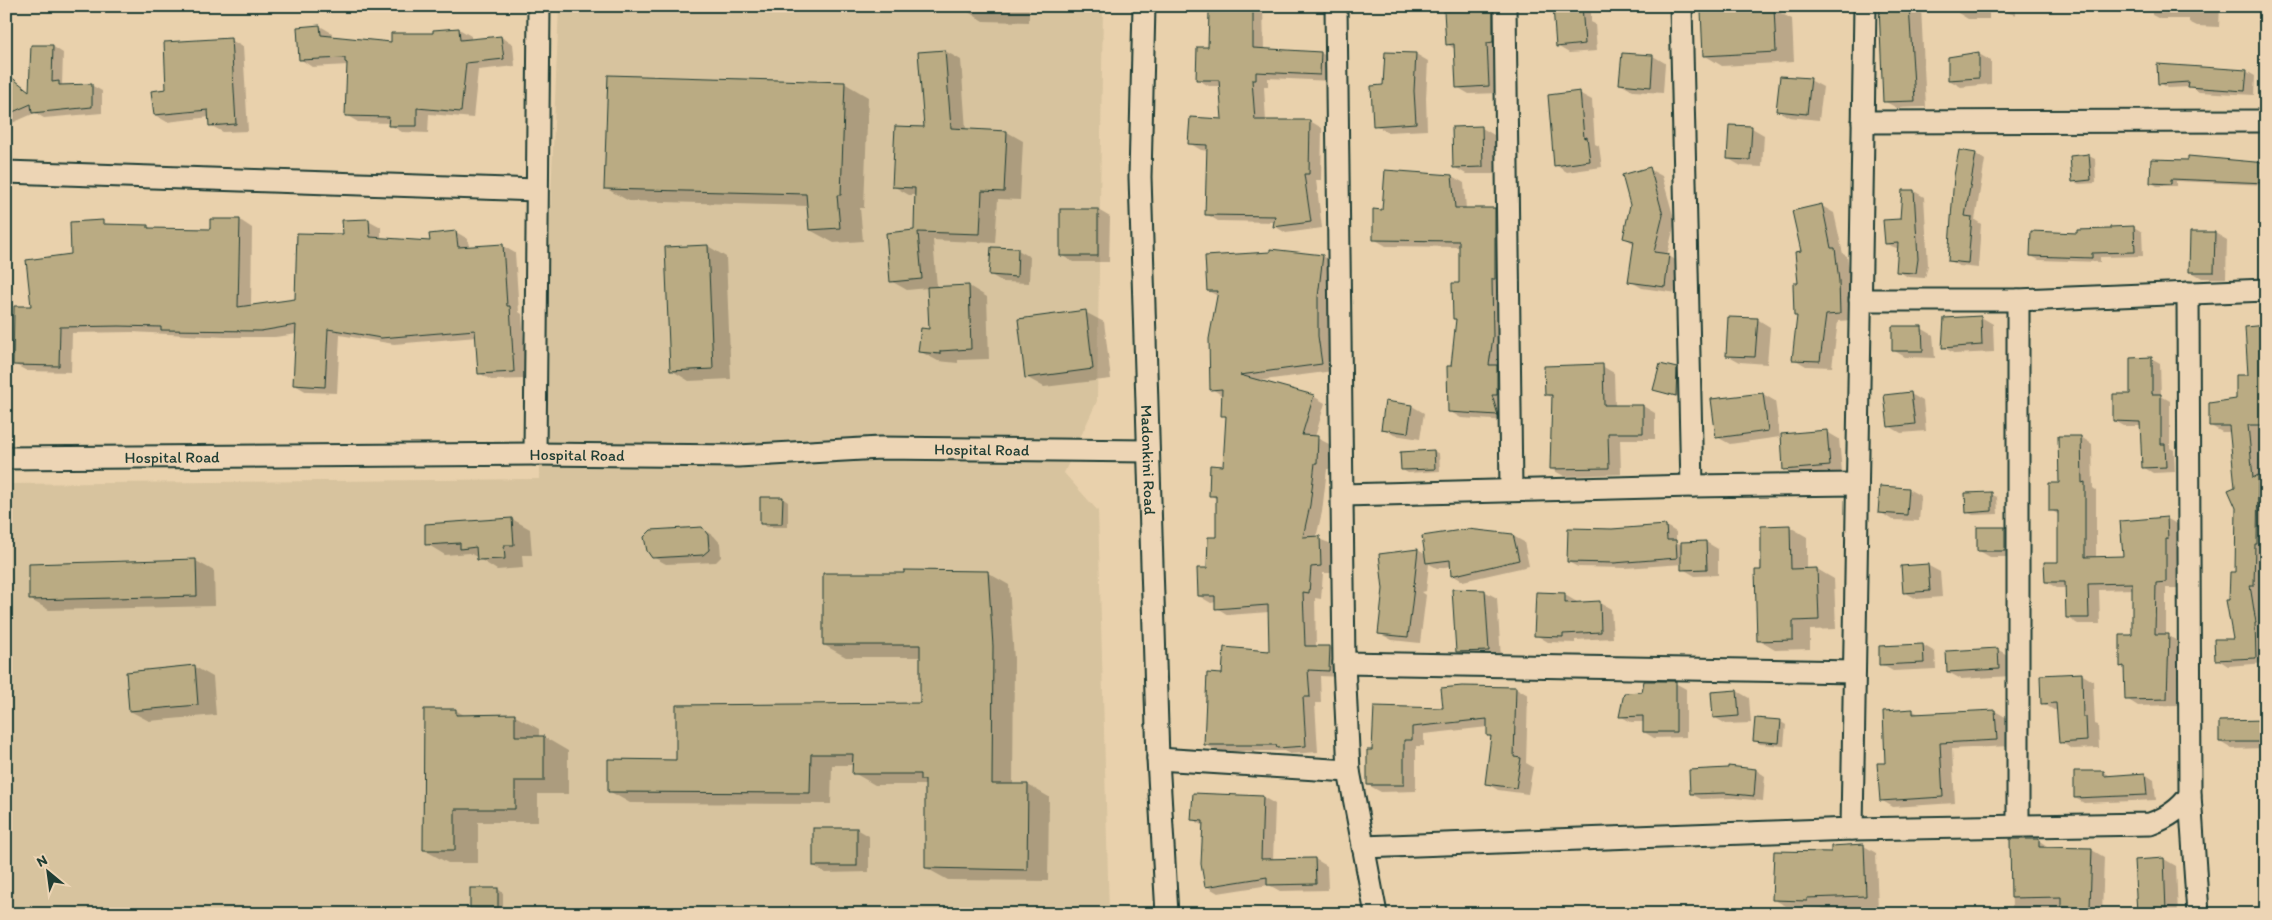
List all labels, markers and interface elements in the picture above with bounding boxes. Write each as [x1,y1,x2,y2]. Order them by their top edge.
street label: Madonkini Road [1137,404,1159,516]
street label: Hospital Road [934,440,1030,460]
street label: Hospital Road [529,445,625,465]
street label: Hospital Road [124,447,220,467]
north arrow [22,848,72,898]
text: N [34,851,50,871]

